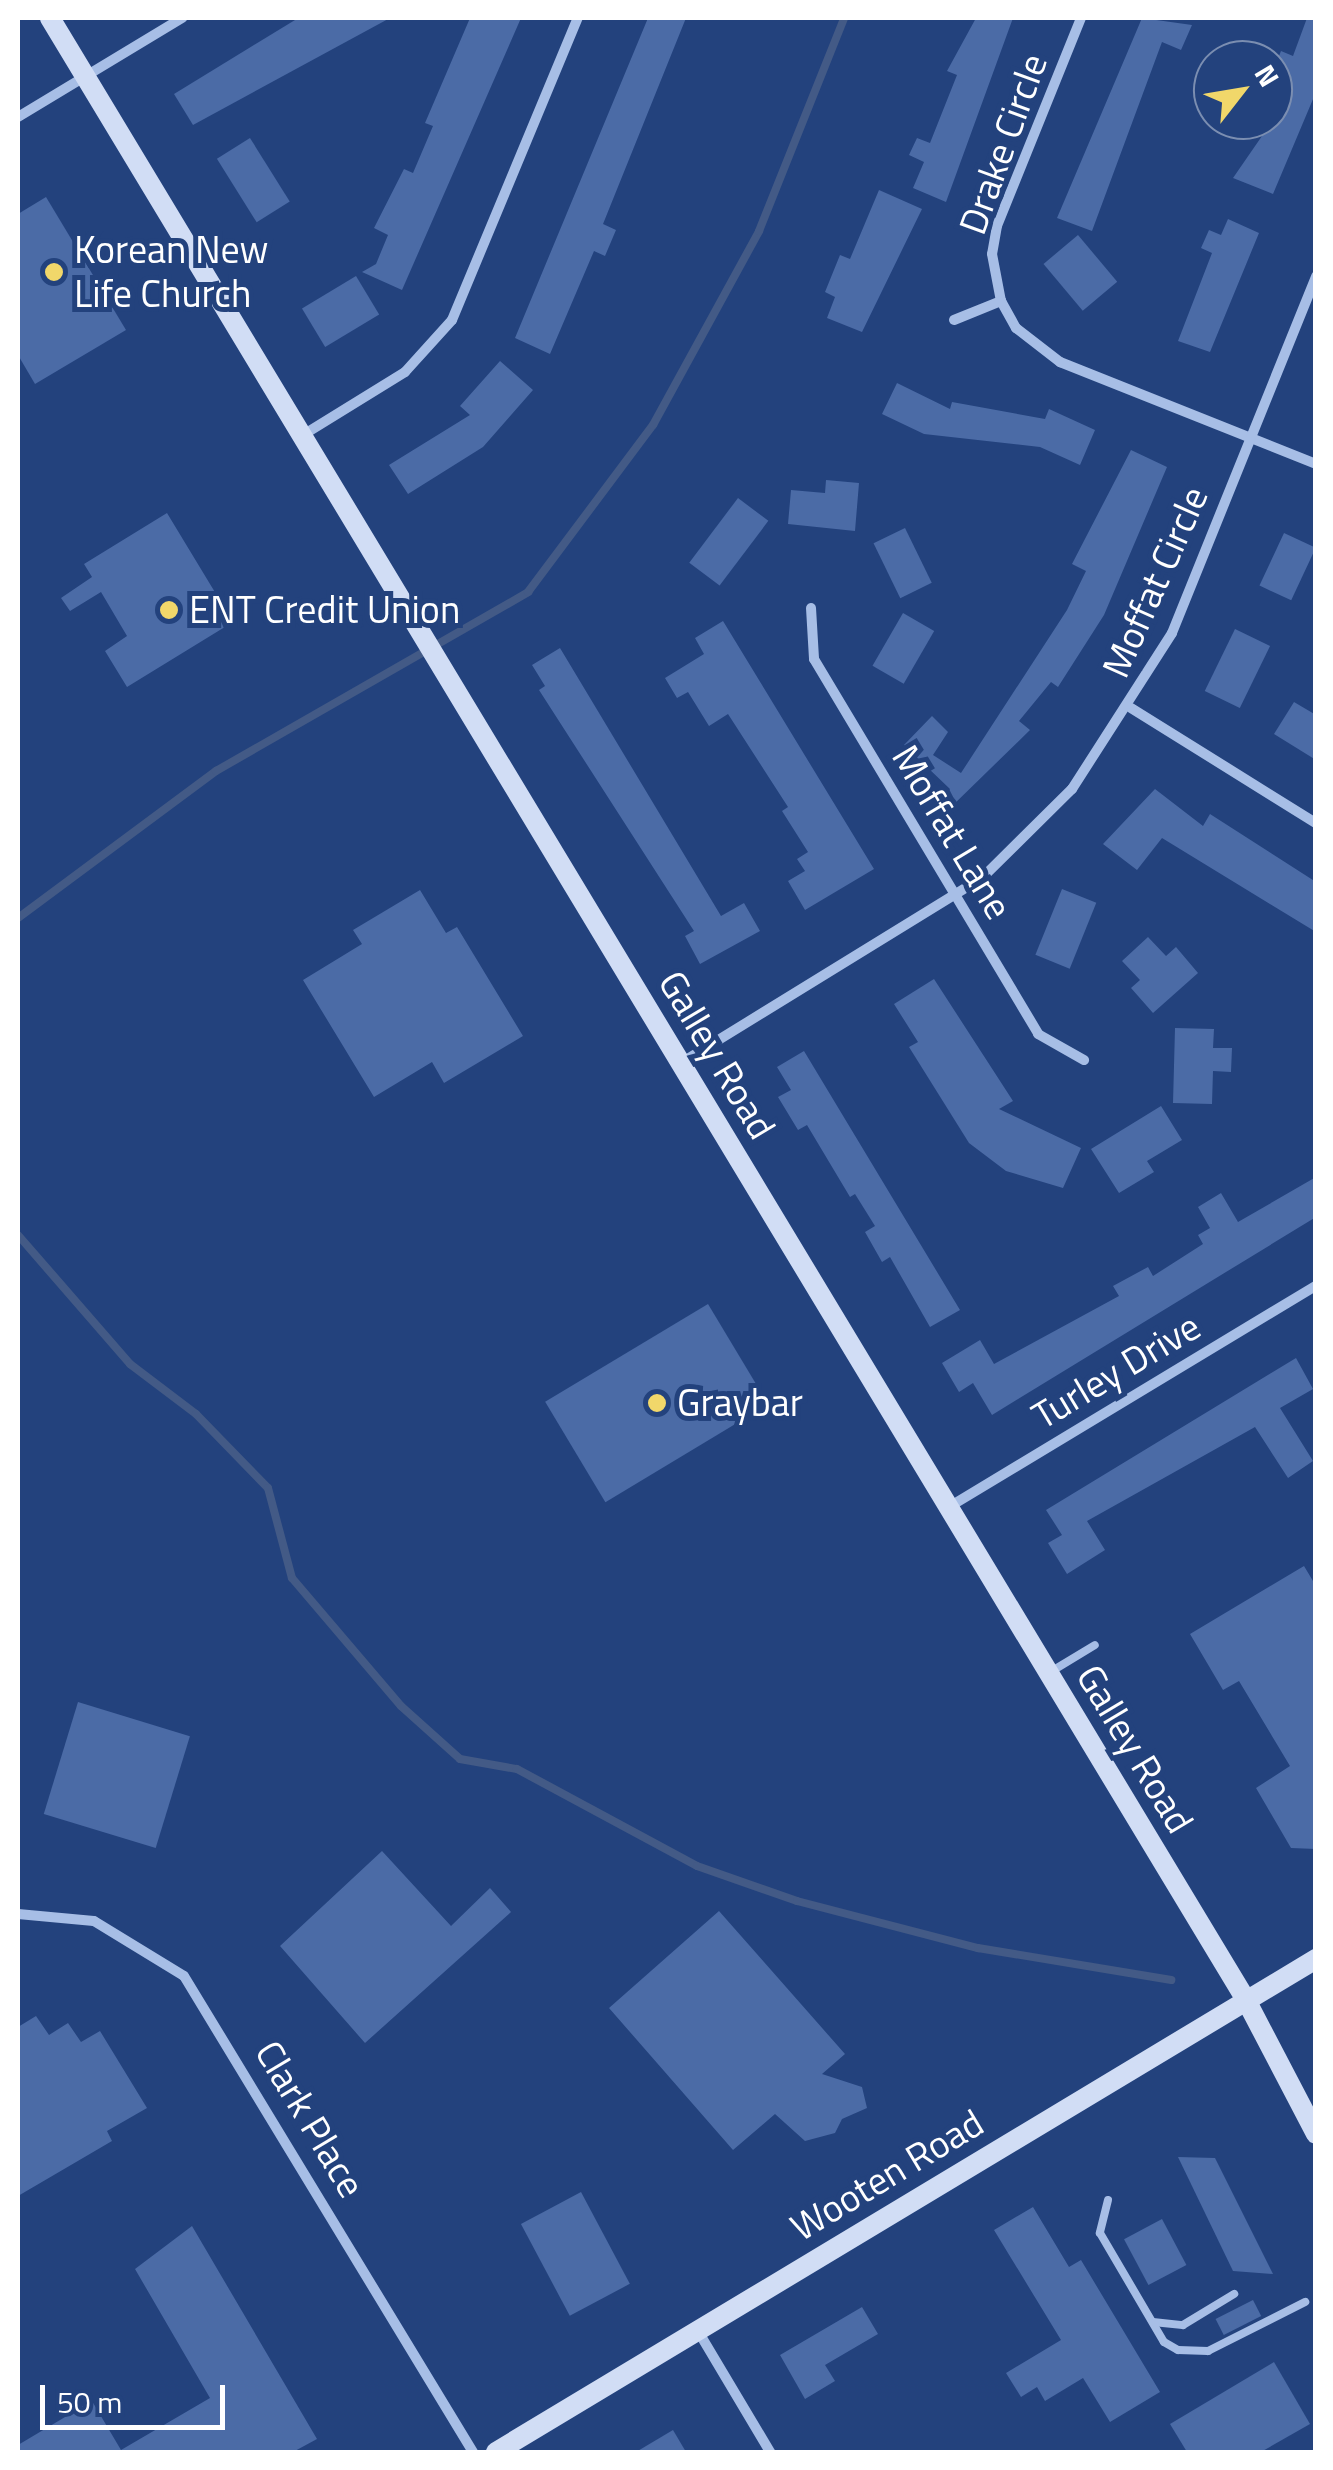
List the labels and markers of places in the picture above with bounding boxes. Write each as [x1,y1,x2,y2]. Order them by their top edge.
place label: Korean New Life Church [74,227,268,316]
marker: Korean New Life Church [43,261,65,283]
place label: ENT Credit Union [189,587,460,633]
marker: ENT Credit Union [158,599,180,621]
place label: Graybar [677,1380,803,1426]
marker: Graybar [646,1392,668,1414]

